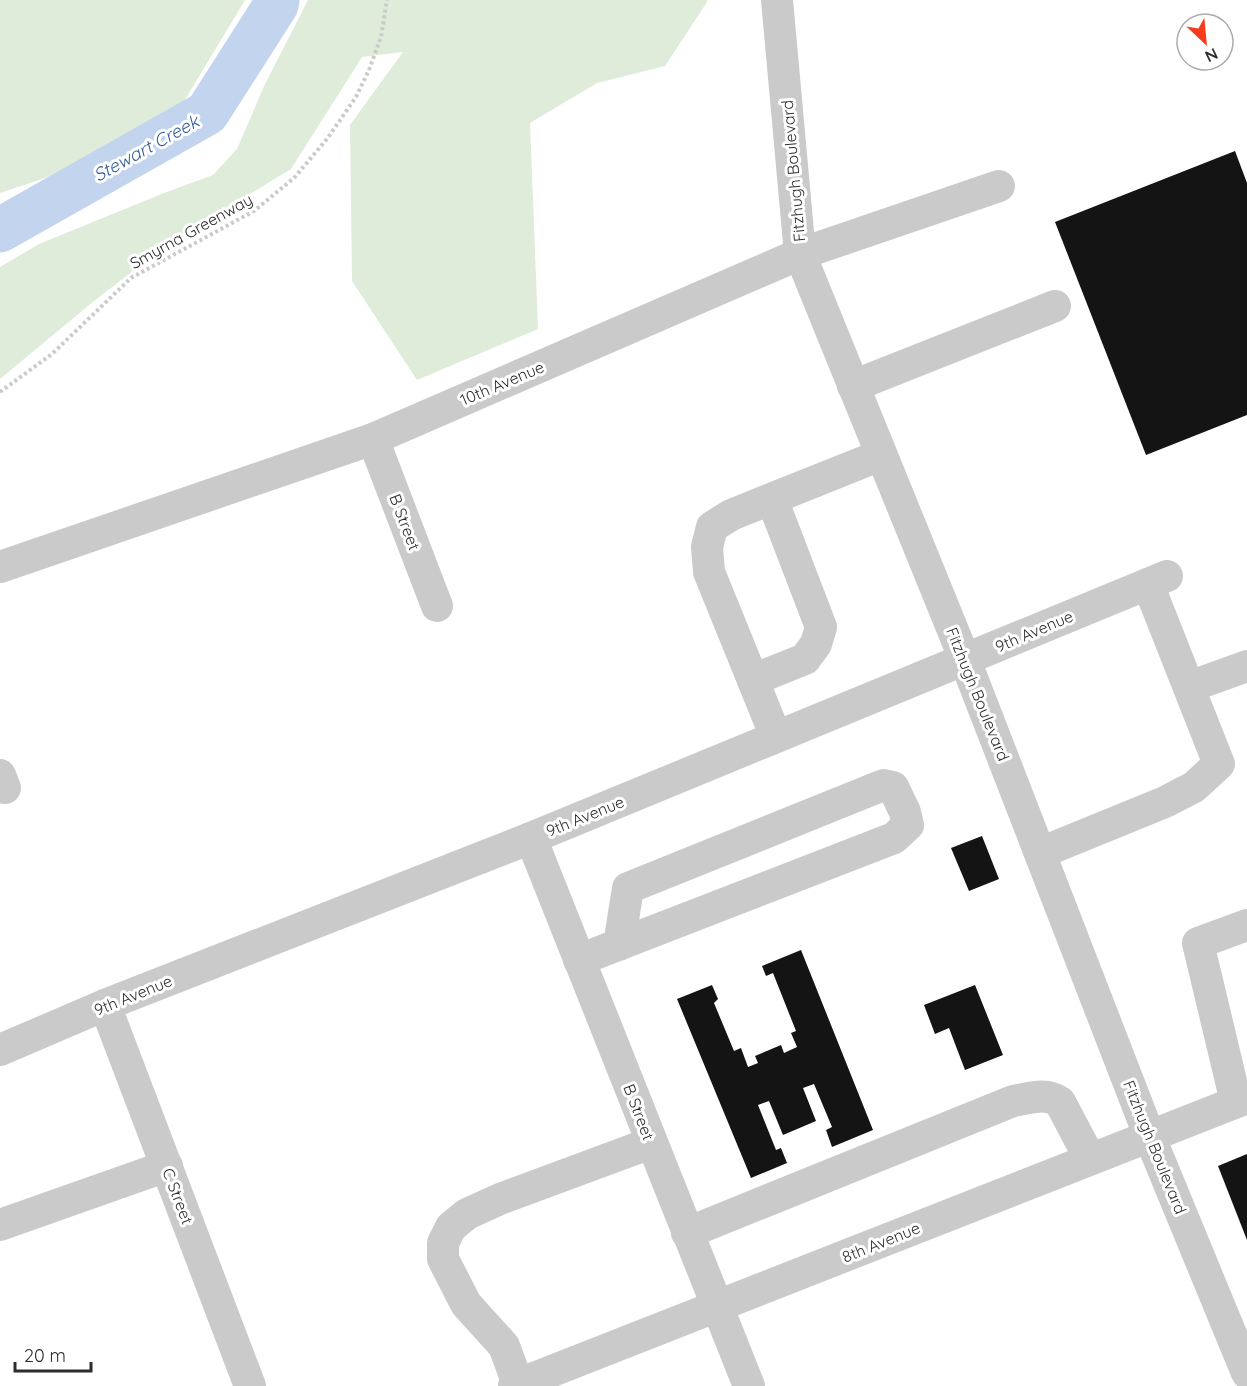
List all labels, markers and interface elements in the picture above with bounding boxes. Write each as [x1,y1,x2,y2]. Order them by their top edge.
north arrow [1175,12,1235,72]
text: N [1202,44,1221,67]
street label: Fitzhugh Boulevard [777,99,809,243]
water label: Stewart Creek [89,109,204,186]
street label: Smyrna Greenway [126,189,256,273]
street label: 10th Avenue [457,356,547,410]
street label: B Street [385,491,425,553]
street label: 9th Avenue [992,606,1076,656]
street label: Fitzhugh Boulevard [942,624,1014,764]
street label: 9th Avenue [543,791,627,841]
street label: 9th Avenue [91,970,175,1020]
street label: Fitzhugh Boulevard [1119,1077,1191,1217]
street label: B Street [619,1081,659,1143]
street label: C Street [158,1165,198,1227]
street label: 8th Avenue [839,1217,923,1267]
scale bar [15,1335,92,1373]
text: 20 m [24,1344,66,1367]

